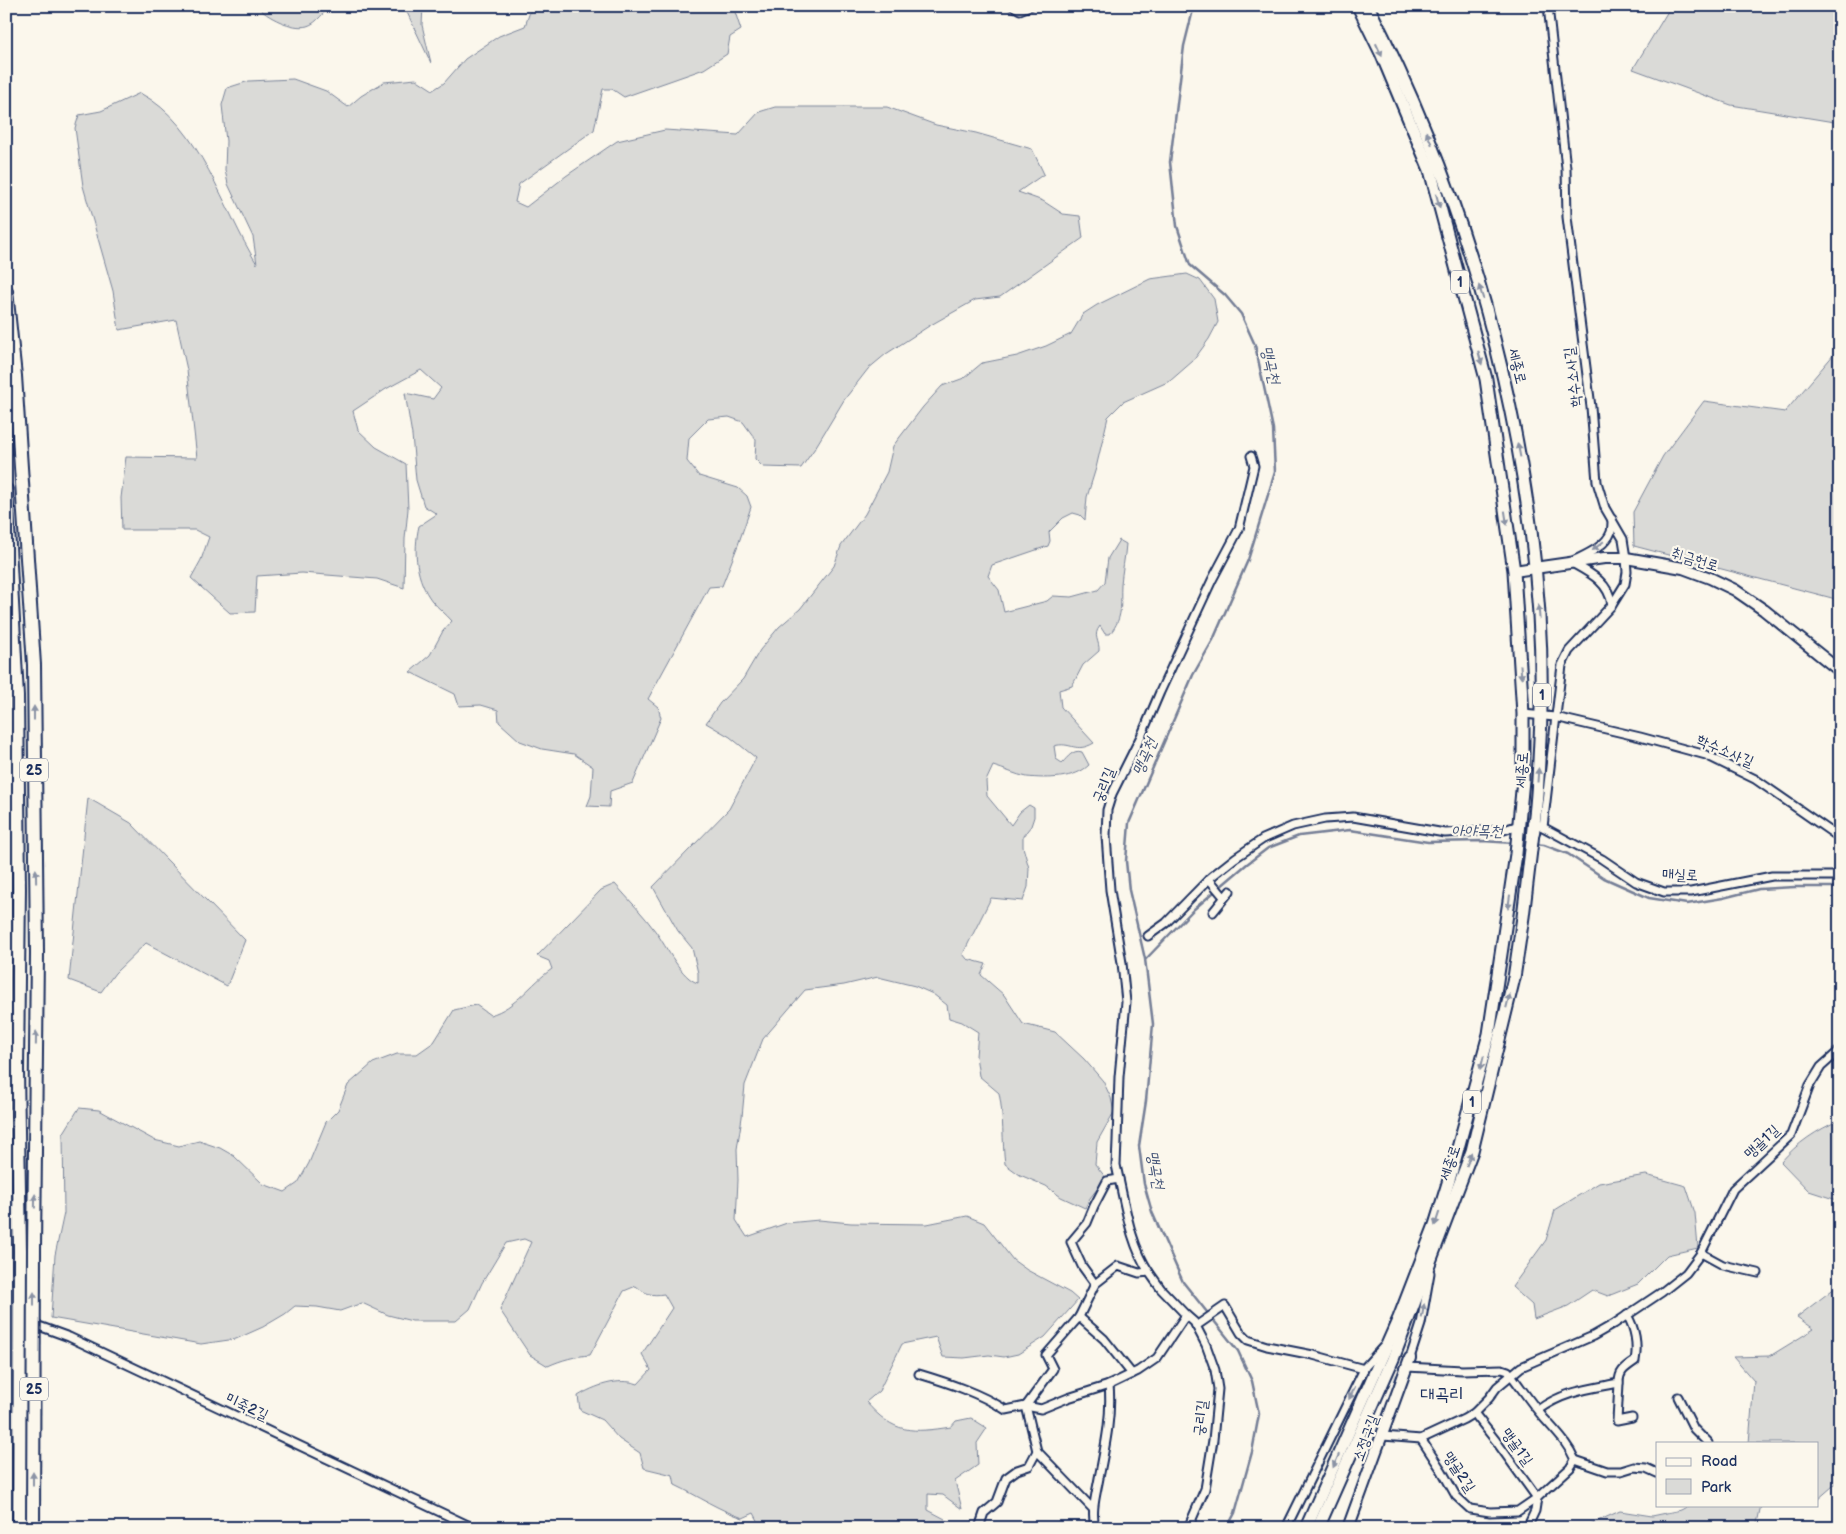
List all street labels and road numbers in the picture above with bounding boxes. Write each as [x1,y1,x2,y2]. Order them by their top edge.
road number: 1 [1451,270,1469,294]
street label: 세종로 [1503,346,1531,386]
street label: 학수소사길 [1560,346,1586,408]
street label: 취금헌로 [1669,544,1721,576]
road number: 1 [1533,684,1551,706]
street label: 학수소사길 [1694,730,1756,772]
street label: 세종로 [1511,751,1533,789]
road number: 25 [20,758,48,782]
street label: 궁리길 [1088,765,1120,805]
street label: 매실로 [1662,865,1698,885]
road number: 1 [1463,1090,1481,1114]
street label: 맹골1길 [1740,1121,1784,1163]
street label: 세종로 [1435,1143,1465,1183]
road number: 25 [20,1378,48,1400]
street label: 미죽2길 [223,1389,271,1425]
street label: 궁리길 [1190,1399,1212,1437]
street label: 소정구길 [1349,1412,1383,1464]
street label: 맹골1길 [1497,1424,1537,1470]
street label: 맹골2길 [1439,1448,1479,1496]

